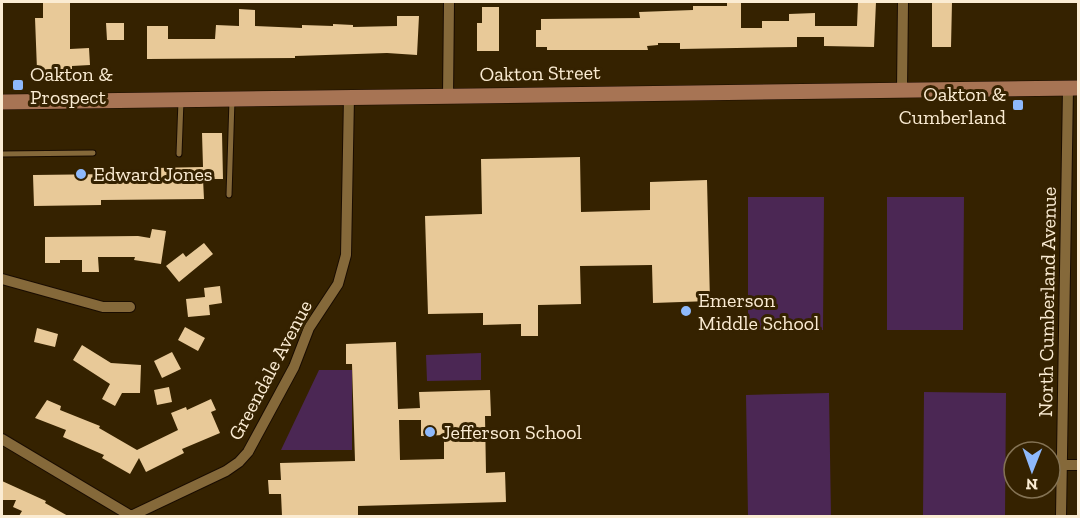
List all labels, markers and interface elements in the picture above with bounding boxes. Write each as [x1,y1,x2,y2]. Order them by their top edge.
street label: Oakton Street [479,60,601,86]
place label: Oakton & Prospect [30,62,113,109]
marker: Oakton & Prospect [11,78,25,92]
place label: Oakton & Cumberland [899,82,1006,129]
marker: Oakton & Cumberland [1011,98,1025,112]
place label: Edward Jones [93,162,213,186]
marker: Edward Jones [74,167,88,181]
street label: North Cumberland Avenue [1033,187,1061,417]
place label: Emerson Middle School [698,288,819,335]
street label: Greendale Avenue [223,296,317,444]
marker: Emerson Middle School [679,304,693,318]
place label: Jefferson School [442,420,582,444]
marker: Jefferson School [423,425,437,439]
north arrow [1002,440,1062,500]
text: N [1025,475,1038,494]

